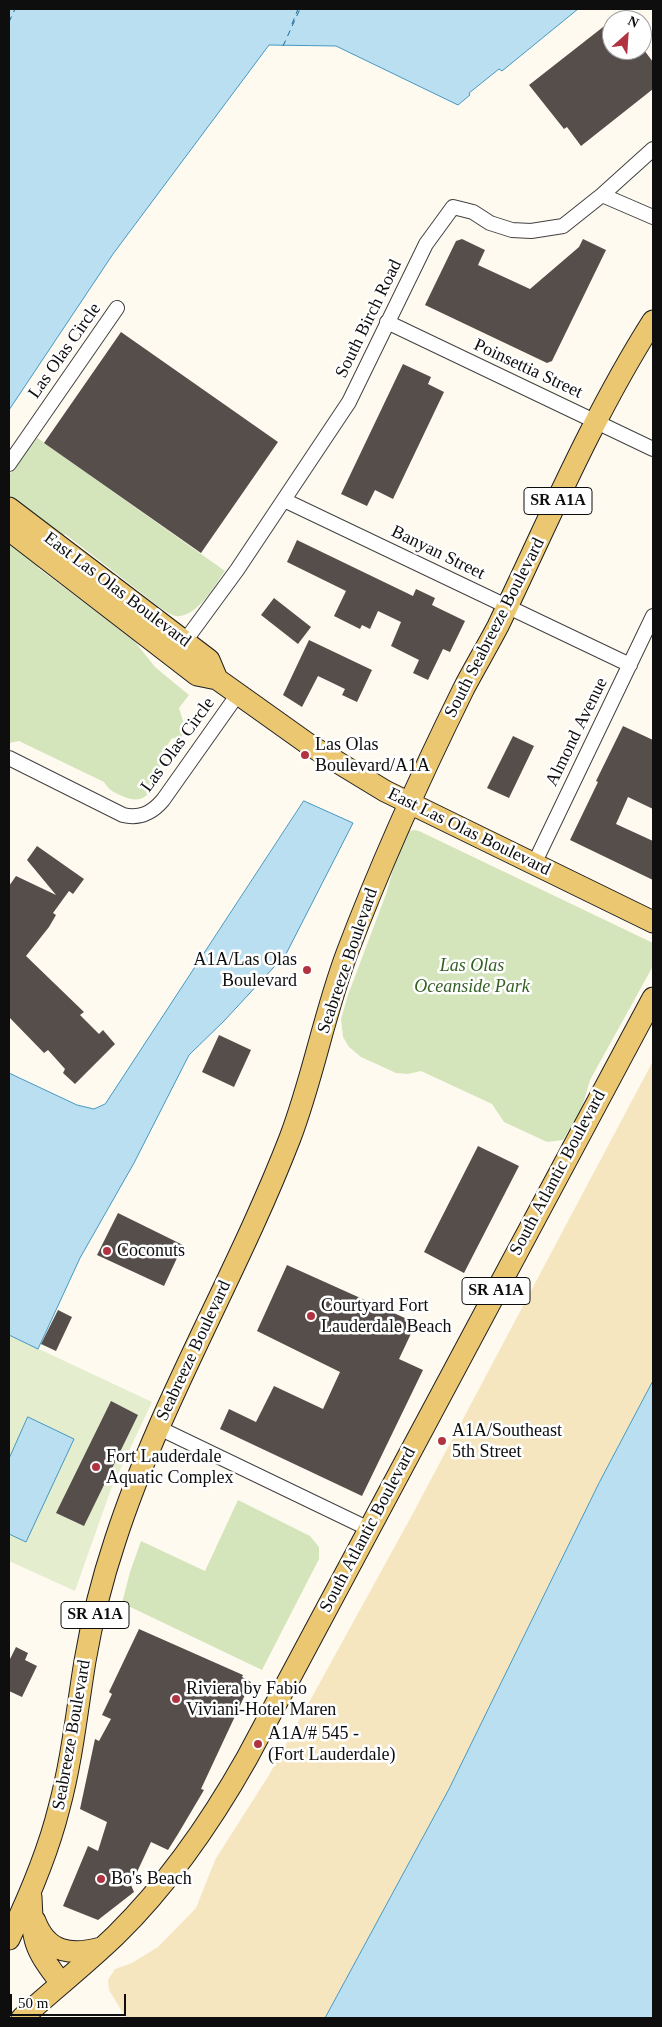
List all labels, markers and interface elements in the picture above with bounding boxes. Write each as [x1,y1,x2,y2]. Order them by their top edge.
north arrow [602,10,652,60]
text: N [626,13,641,31]
street label: South Birch Road [331,256,407,382]
street label: Las Olas Circle [24,299,106,403]
street label: Poinsettia Street [470,334,586,404]
road number: SR A1A [524,488,592,514]
street label: Banyan Street [388,521,488,585]
street label: East Las Olas Boulevard [39,528,195,652]
street label: South Seabreeze Boulevard [440,534,550,722]
street label: Almond Avenue [541,674,613,790]
street label: Las Olas Circle [136,693,220,797]
place label: Las Olas Boulevard/A1A [315,734,430,776]
marker: Las Olas Boulevard/A1A [299,749,311,761]
street label: East Las Olas Boulevard [384,783,554,881]
street label: Seabreeze Boulevard [313,885,383,1037]
place label: A1A/Las Olas Boulevard [194,949,297,992]
park label: Las Olas Oceanside Park [414,955,530,998]
marker: A1A/Las Olas Boulevard [301,964,313,976]
street label: South Atlantic Boulevard [505,1087,611,1259]
place label: Coconuts [117,1240,185,1262]
marker: Coconuts [101,1245,113,1257]
street label: Seabreeze Boulevard [152,1277,236,1425]
road number: SR A1A [462,1278,530,1304]
place label: Courtyard Fort Lauderdale Beach [321,1295,451,1338]
marker: Courtyard Fort Lauderdale Beach [305,1310,317,1322]
place label: A1A/Southeast 5th Street [452,1420,562,1462]
marker: A1A/Southeast 5th Street [436,1435,448,1447]
street label: South Atlantic Boulevard [315,1444,421,1616]
place label: Fort Lauderdale Aquatic Complex [106,1446,233,1488]
marker: Fort Lauderdale Aquatic Complex [90,1461,102,1473]
road number: SR A1A [61,1602,129,1628]
street label: Seabreeze Boulevard [48,1658,96,1812]
place label: Riviera by Fabio Viviani-Hotel Maren [186,1678,336,1720]
marker: Riviera by Fabio Viviani-Hotel Maren [170,1693,182,1705]
place label: A1A/# 545 - (Fort Lauderdale) [268,1723,395,1766]
marker: A1A/# 545 - (Fort Lauderdale) [252,1738,264,1750]
place label: Bo's Beach [111,1868,192,1890]
marker: Bo's Beach [95,1873,107,1885]
scale bar [12,1984,129,2016]
text: 50 m [18,1995,48,2011]

